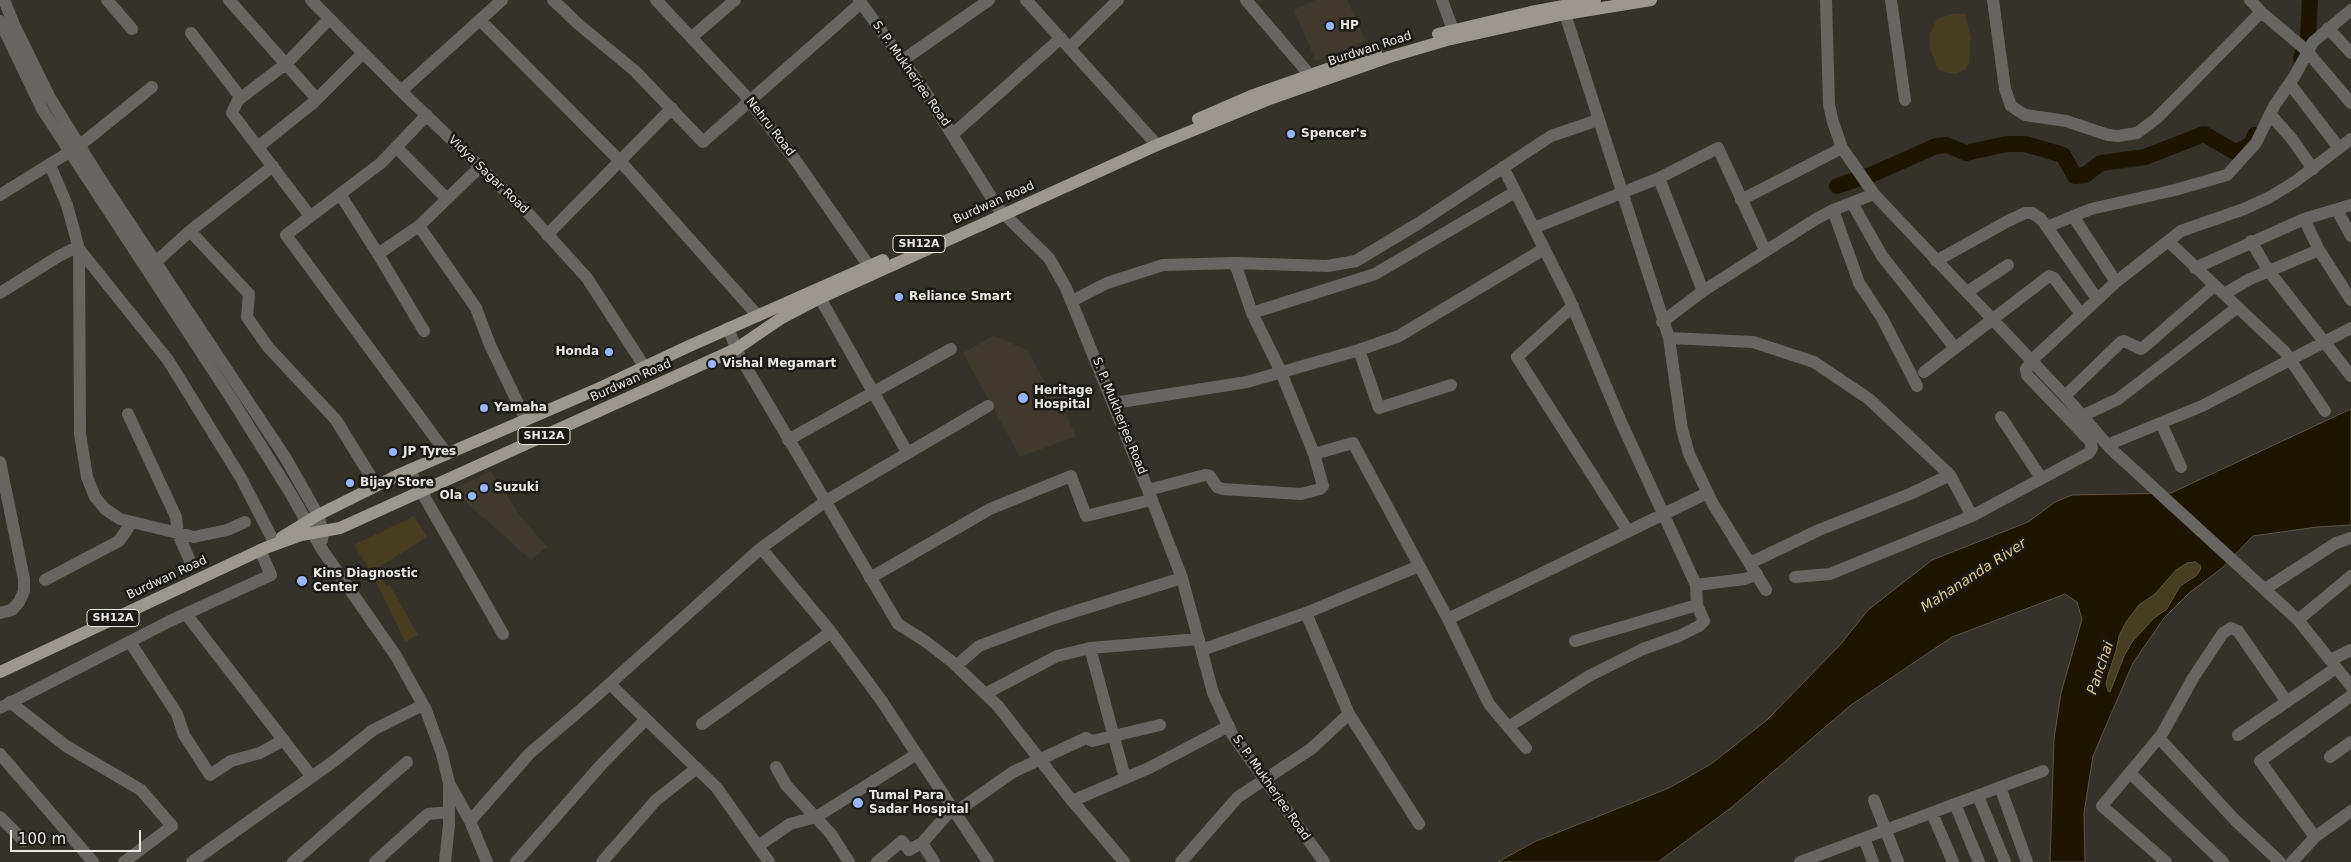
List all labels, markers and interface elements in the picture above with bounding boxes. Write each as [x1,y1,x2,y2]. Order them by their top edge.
street label: S. P. Mukherjee Road [869,19,953,129]
place label: HP [1340,19,1359,33]
marker: HP [1324,20,1336,32]
street label: Burdwan Road [1326,29,1414,69]
street label: Nehru Road [743,95,797,159]
place label: Spencer's [1301,127,1367,141]
marker: Spencer's [1285,128,1297,140]
street label: Vidya Sagar Road [445,133,531,217]
street label: Burdwan Road [951,179,1037,227]
road number: SH12A [893,235,945,252]
place label: Reliance Smart [909,290,1012,304]
marker: Reliance Smart [893,291,905,303]
place label: Honda [555,345,599,359]
marker: Honda [603,346,615,358]
street label: S. P. Mukherjee Road [1089,355,1149,477]
street label: Burdwan Road [588,357,674,405]
place label: Vishal Megamart [722,357,836,371]
marker: Vishal Megamart [706,358,718,370]
place label: Heritage Hospital [1034,384,1093,412]
marker: Heritage Hospital [1016,391,1030,405]
place label: Yamaha [494,401,547,415]
marker: Yamaha [478,402,490,414]
road number: SH12A [518,428,570,444]
place label: JP Tyres [403,445,456,459]
marker: JP Tyres [387,446,399,458]
place label: Bijay Store [360,476,434,490]
marker: Bijay Store [344,477,356,489]
place label: Suzuki [494,481,539,495]
marker: Suzuki [478,482,490,494]
place label: Ola [440,489,462,503]
marker: Ola [466,490,478,502]
water label: Mahananda River [1918,536,2030,616]
street label: Burdwan Road [125,553,209,603]
place label: Kins Diagnostic Center [313,567,418,595]
marker: Kins Diagnostic Center [295,574,309,588]
road number: SH12A [87,610,139,626]
water label: Panchai [2084,639,2118,697]
street label: S. P. Mukherjee Road [1229,733,1313,843]
place label: Tumal Para Sadar Hospital [869,789,969,817]
marker: Tumal Para Sadar Hospital [851,796,865,810]
scale bar [12,820,144,852]
text: 100 m [18,830,66,848]

